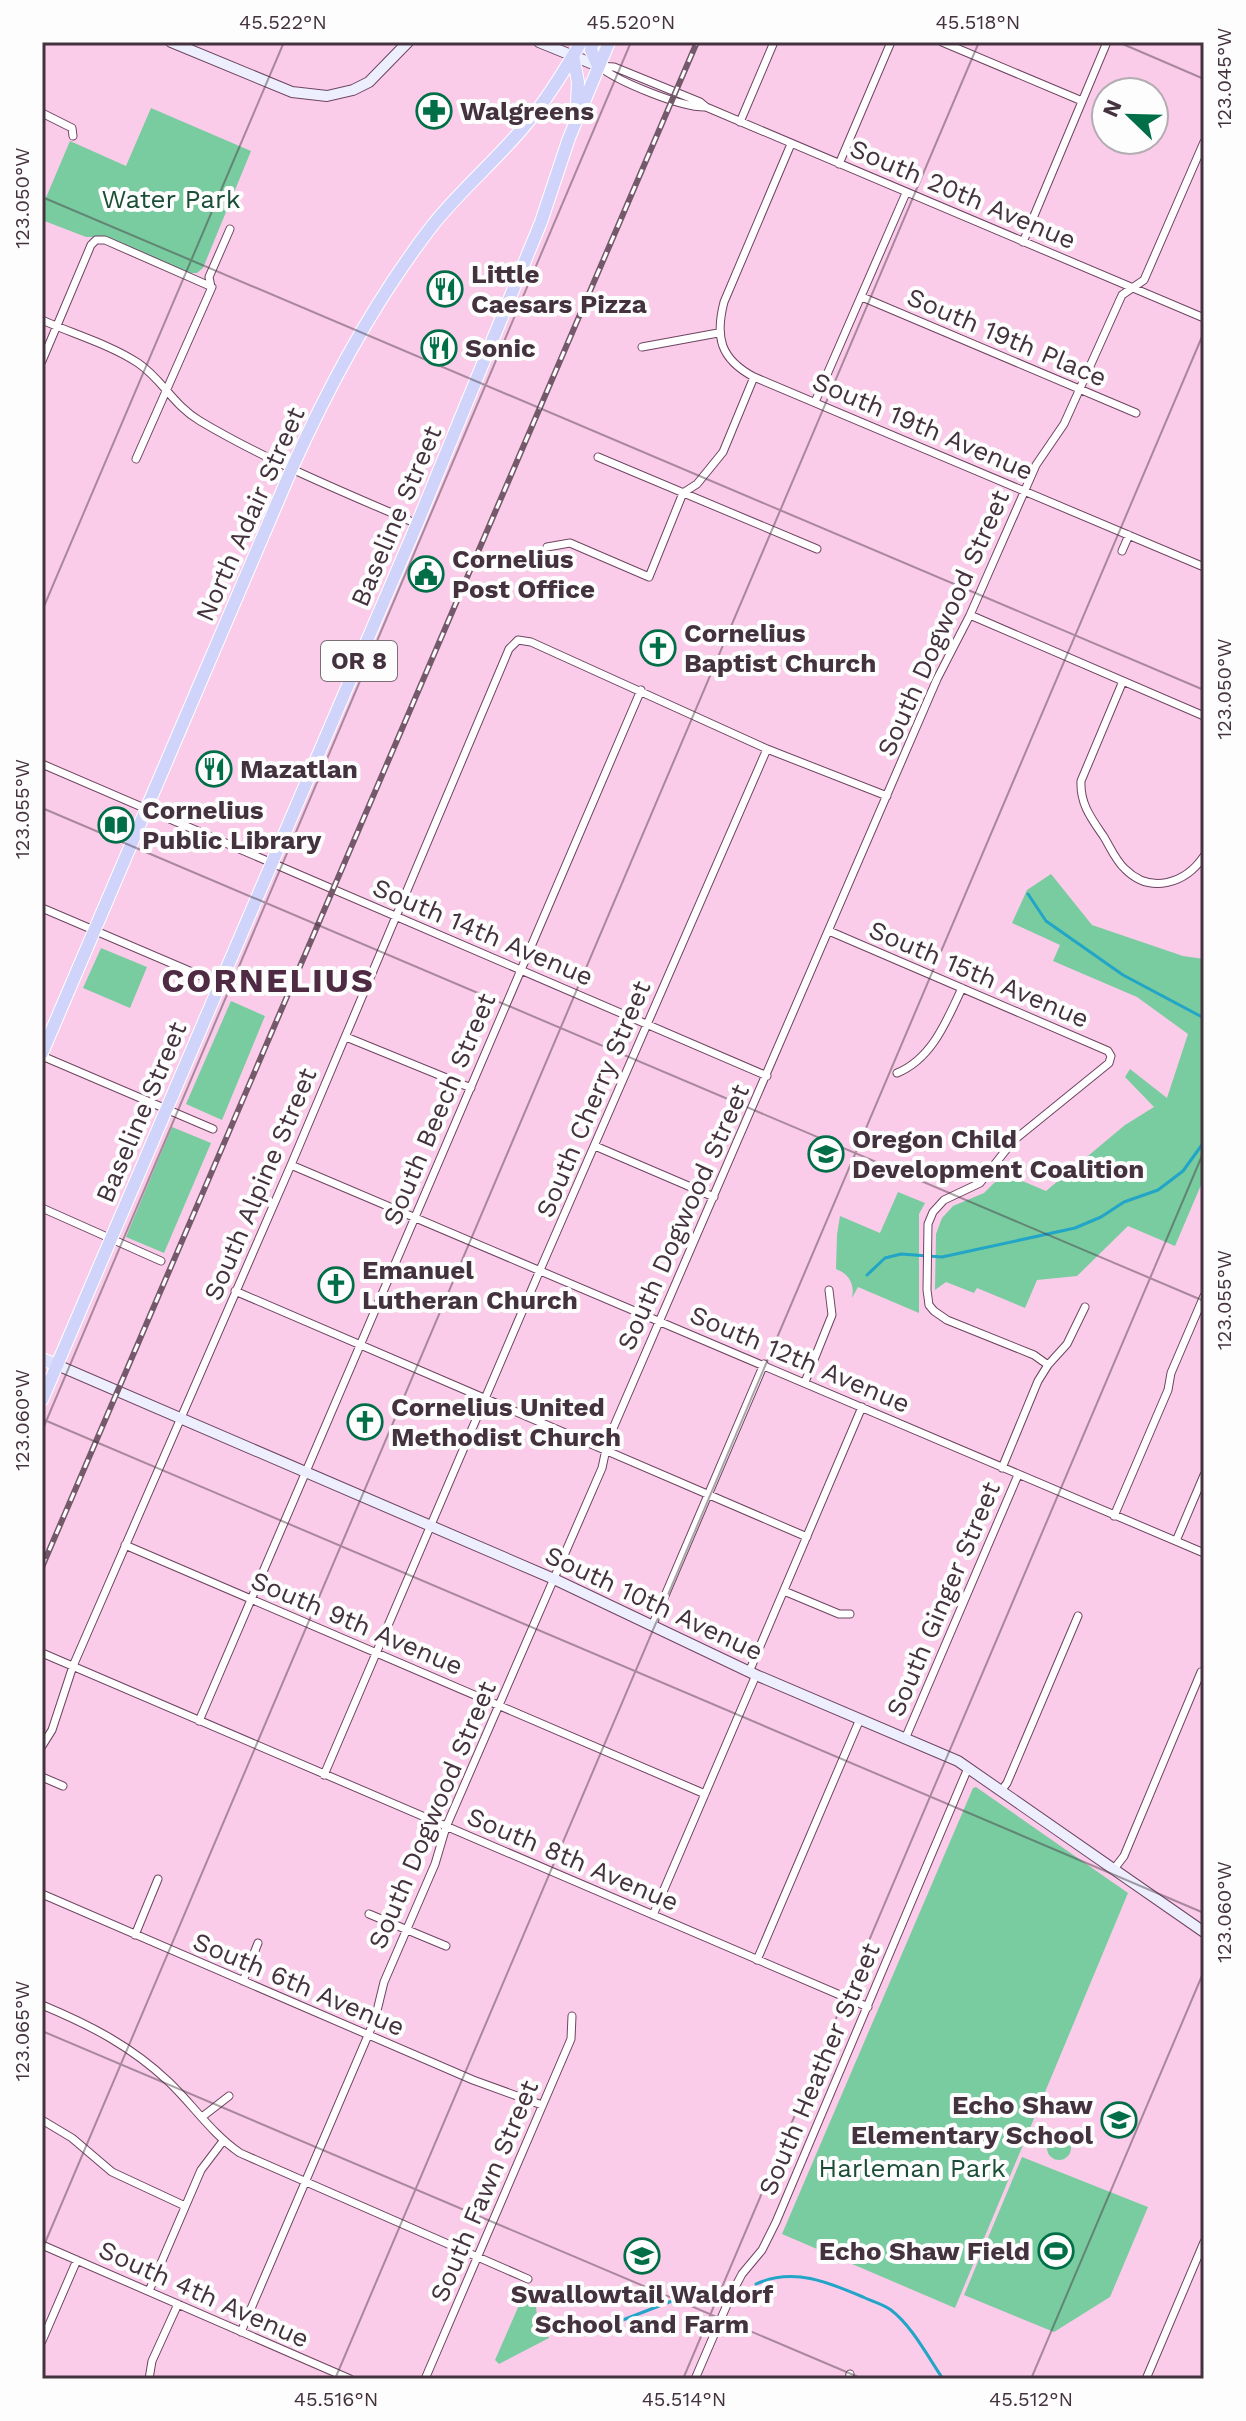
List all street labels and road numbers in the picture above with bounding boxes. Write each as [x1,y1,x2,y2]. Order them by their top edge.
street label: South 20th Avenue [846,133,1080,255]
street label: South 19th Place [903,281,1111,393]
street label: South 19th Avenue [808,366,1038,486]
street label: North Adair Street [189,402,311,626]
street label: Baseline Street [344,421,448,611]
street label: South Dogwood Street [871,485,1015,761]
road number: OR 8 [321,641,397,681]
street label: South 14th Avenue [368,872,598,992]
street label: South 15th Avenue [865,914,1093,1034]
street label: South Cherry Street [530,976,657,1222]
street label: South Beech Street [377,988,501,1229]
street label: Baseline Street [89,1017,193,1207]
street label: South Alpine Street [197,1063,323,1305]
street label: South Dogwood Street [611,1079,755,1355]
street label: South 12th Avenue [686,1299,914,1419]
street label: South Ginger Street [880,1477,1006,1721]
street label: South 10th Avenue [540,1539,768,1667]
street label: South 9th Avenue [247,1565,467,1681]
street label: South Dogwood Street [362,1676,502,1953]
street label: South 8th Avenue [463,1801,683,1917]
street label: South 6th Avenue [189,1926,409,2042]
street label: South Heather Street [752,1938,886,2200]
street label: South Fawn Street [424,2075,544,2306]
street label: South 4th Avenue [94,2234,314,2354]

